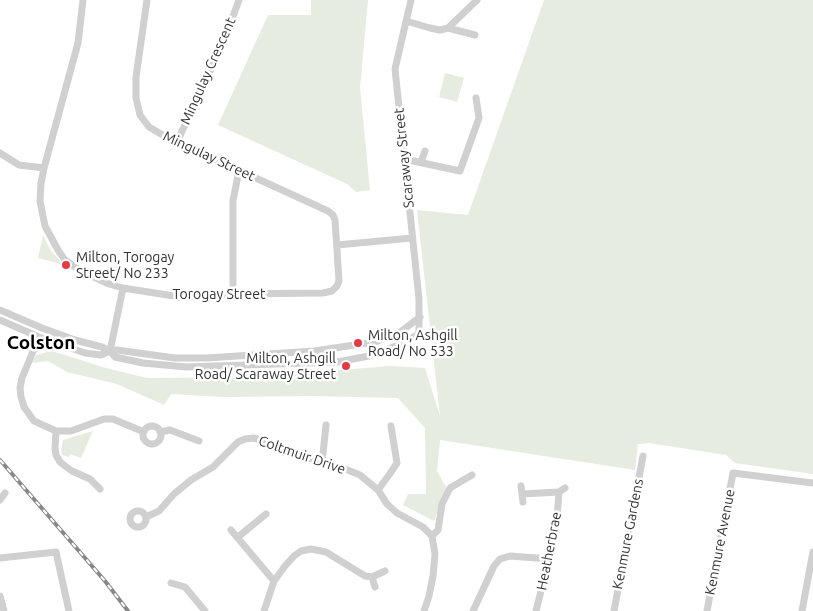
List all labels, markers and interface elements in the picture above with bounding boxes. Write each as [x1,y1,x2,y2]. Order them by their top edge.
street label: Mingulay Crescent [177,15,239,127]
street label: Scaraway Street [390,107,418,209]
street label: Mingulay Street [160,127,258,185]
place label: Milton, Torogay Street/ No 233 [76,249,174,282]
marker: Milton, Torogay Street/ No 233 [60,259,72,271]
street label: Torogay Street [172,286,266,302]
place label: Milton, Ashgill Road/ No 533 [368,327,458,360]
district label: Colston [7,332,75,354]
marker: Milton, Ashgill Road/ No 533 [352,337,364,349]
place label: Milton, Ashgill Road/ Scaraway Street [195,350,336,382]
marker: Milton, Ashgill Road/ Scaraway Street [340,360,352,372]
street label: Coltmuir Drive [256,432,348,478]
street label: Kenmure Gardens [609,477,647,591]
street label: Kenmure Avenue [701,488,739,596]
street label: Heatherbrae [533,510,565,592]

